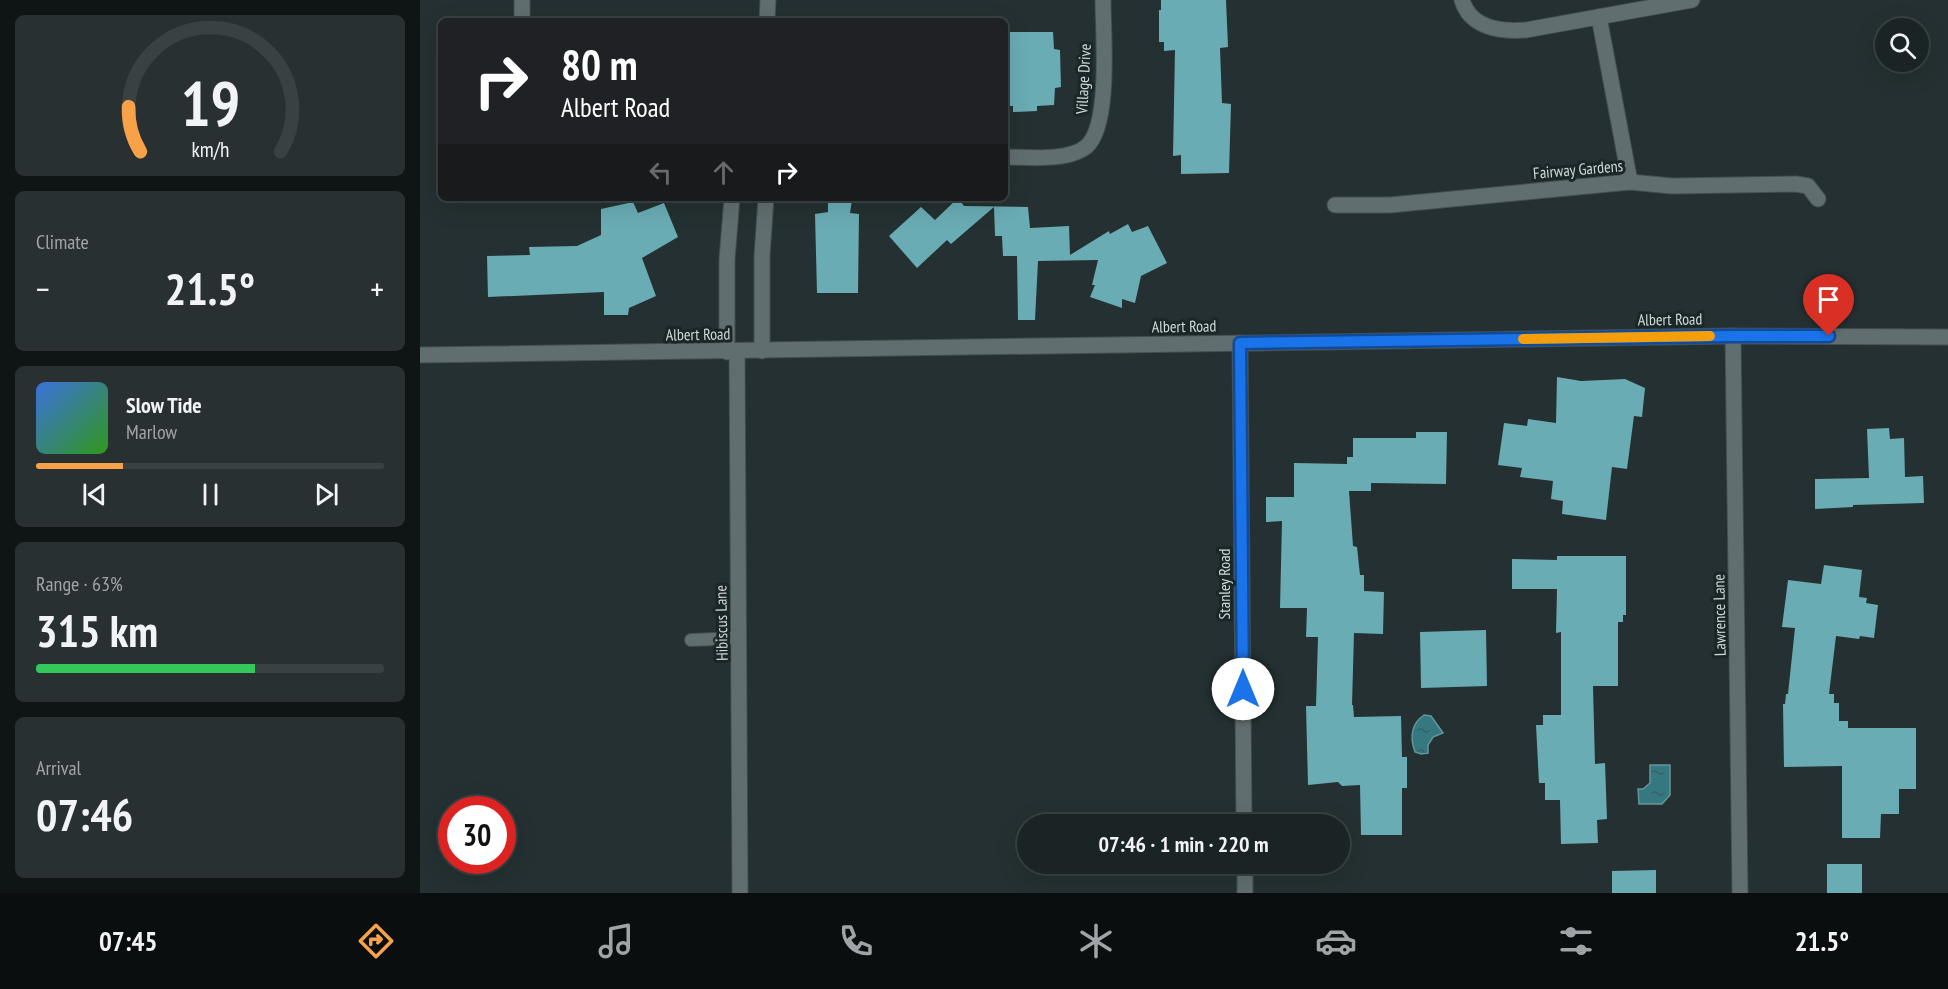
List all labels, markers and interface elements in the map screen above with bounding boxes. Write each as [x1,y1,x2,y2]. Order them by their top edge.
map controls [1875,18,1929,72]
button: search [1875,18,1929,72]
text: 80 m [561,37,638,92]
icon: right [462,42,540,120]
street label: Village Drive [1071,43,1095,116]
text: 19 [180,62,240,143]
text: Albert Road [561,90,670,124]
text: km/h [191,136,229,164]
street label: Fairway Gardens [1532,155,1624,183]
icon: left [644,156,677,189]
icon: ahead [707,156,740,189]
icon: right [770,156,803,189]
text: Climate [36,229,89,255]
text: 21.5° [165,259,255,317]
text: − [36,267,50,310]
text: + [370,267,384,310]
pin [1803,274,1854,336]
icon: arrive [1812,283,1845,316]
street label: Albert Road [1637,308,1703,330]
street label: Albert Road [1151,315,1217,337]
street label: Albert Road [665,323,731,345]
text: Slow Tide [126,391,202,419]
text: Marlow [126,419,177,445]
icon: previous [78,478,111,511]
icon: pause [194,478,227,511]
icon: next [310,478,343,511]
street label: Stanley Road [1214,548,1234,619]
text: Range · 63% [36,571,123,597]
street label: Lawrence Lane [1708,574,1730,656]
street label: Hibiscus Lane [710,585,732,661]
text: 315 km [36,601,158,659]
position arrow [1211,657,1275,721]
text: Arrival [36,755,81,781]
text: 07:46 [36,785,133,843]
speed limit sign: 30 [438,796,516,874]
text: 07:46 · 1 min · 220 m [1098,830,1269,858]
icon: directions [355,920,397,962]
icon: music [595,920,637,962]
icon: phone [835,920,877,962]
icon: climate [1075,920,1117,962]
icon: car [1315,920,1357,962]
icon: filters [1555,920,1597,962]
text: 07:45 [99,924,157,958]
text: 21.5° [1795,924,1849,958]

